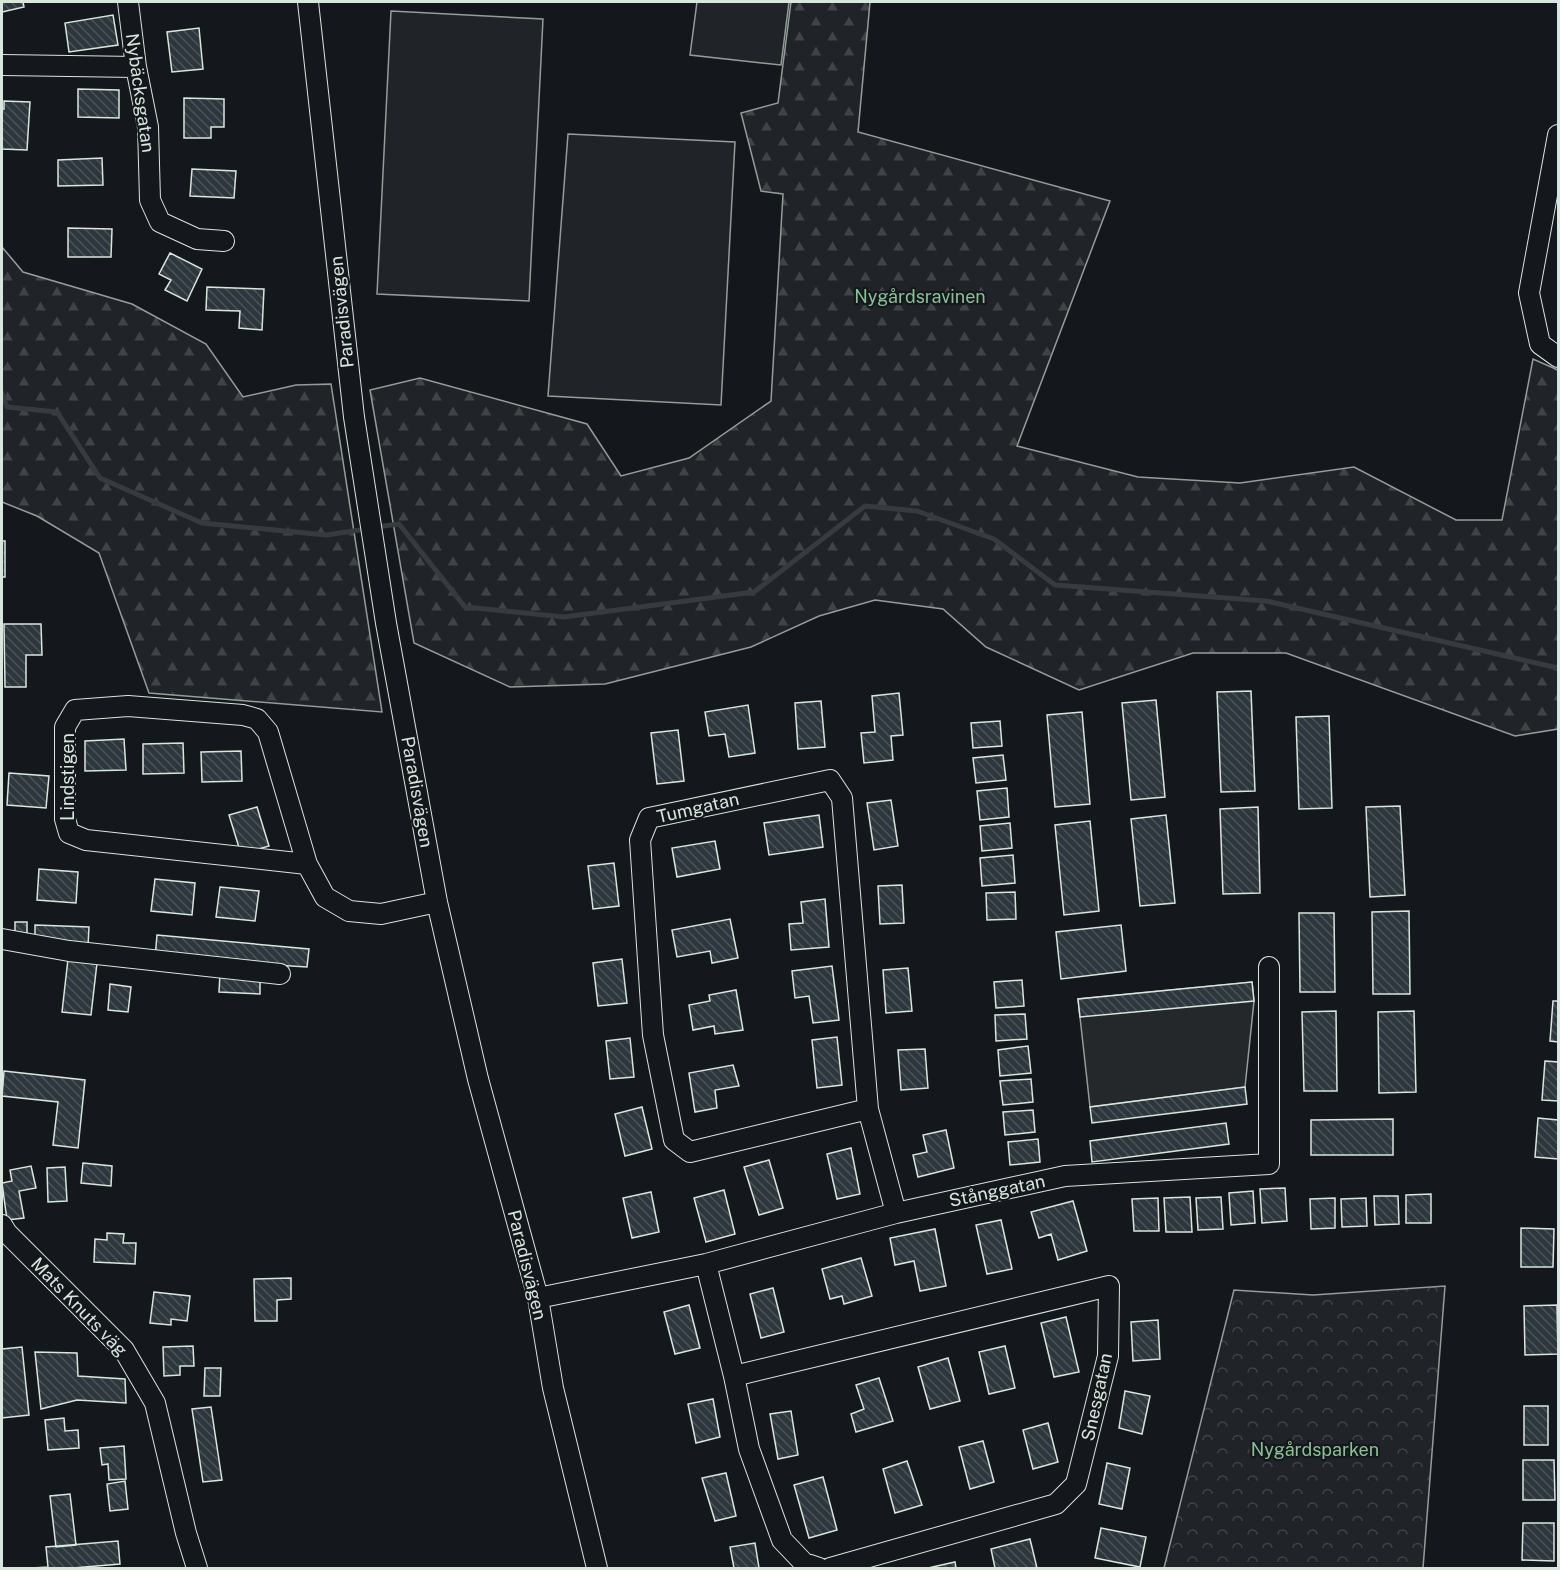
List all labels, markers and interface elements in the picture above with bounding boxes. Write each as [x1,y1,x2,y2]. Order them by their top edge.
street label: Nybäcksgatan [122,32,159,154]
street label: Paradisvägen [325,255,358,369]
park label: Nygårdsravinen [854,286,986,307]
street label: Lindstigen [57,733,78,821]
street label: Paradisvägen [397,735,438,849]
street label: Tumgatan [655,788,741,827]
street label: Stånggatan [947,1170,1047,1211]
street label: Paradisvägen [504,1208,551,1322]
street label: Mats Knuts väg [27,1253,132,1360]
street label: Snesgatan [1077,1351,1116,1443]
park label: Nygårdsparken [1251,1439,1379,1460]

